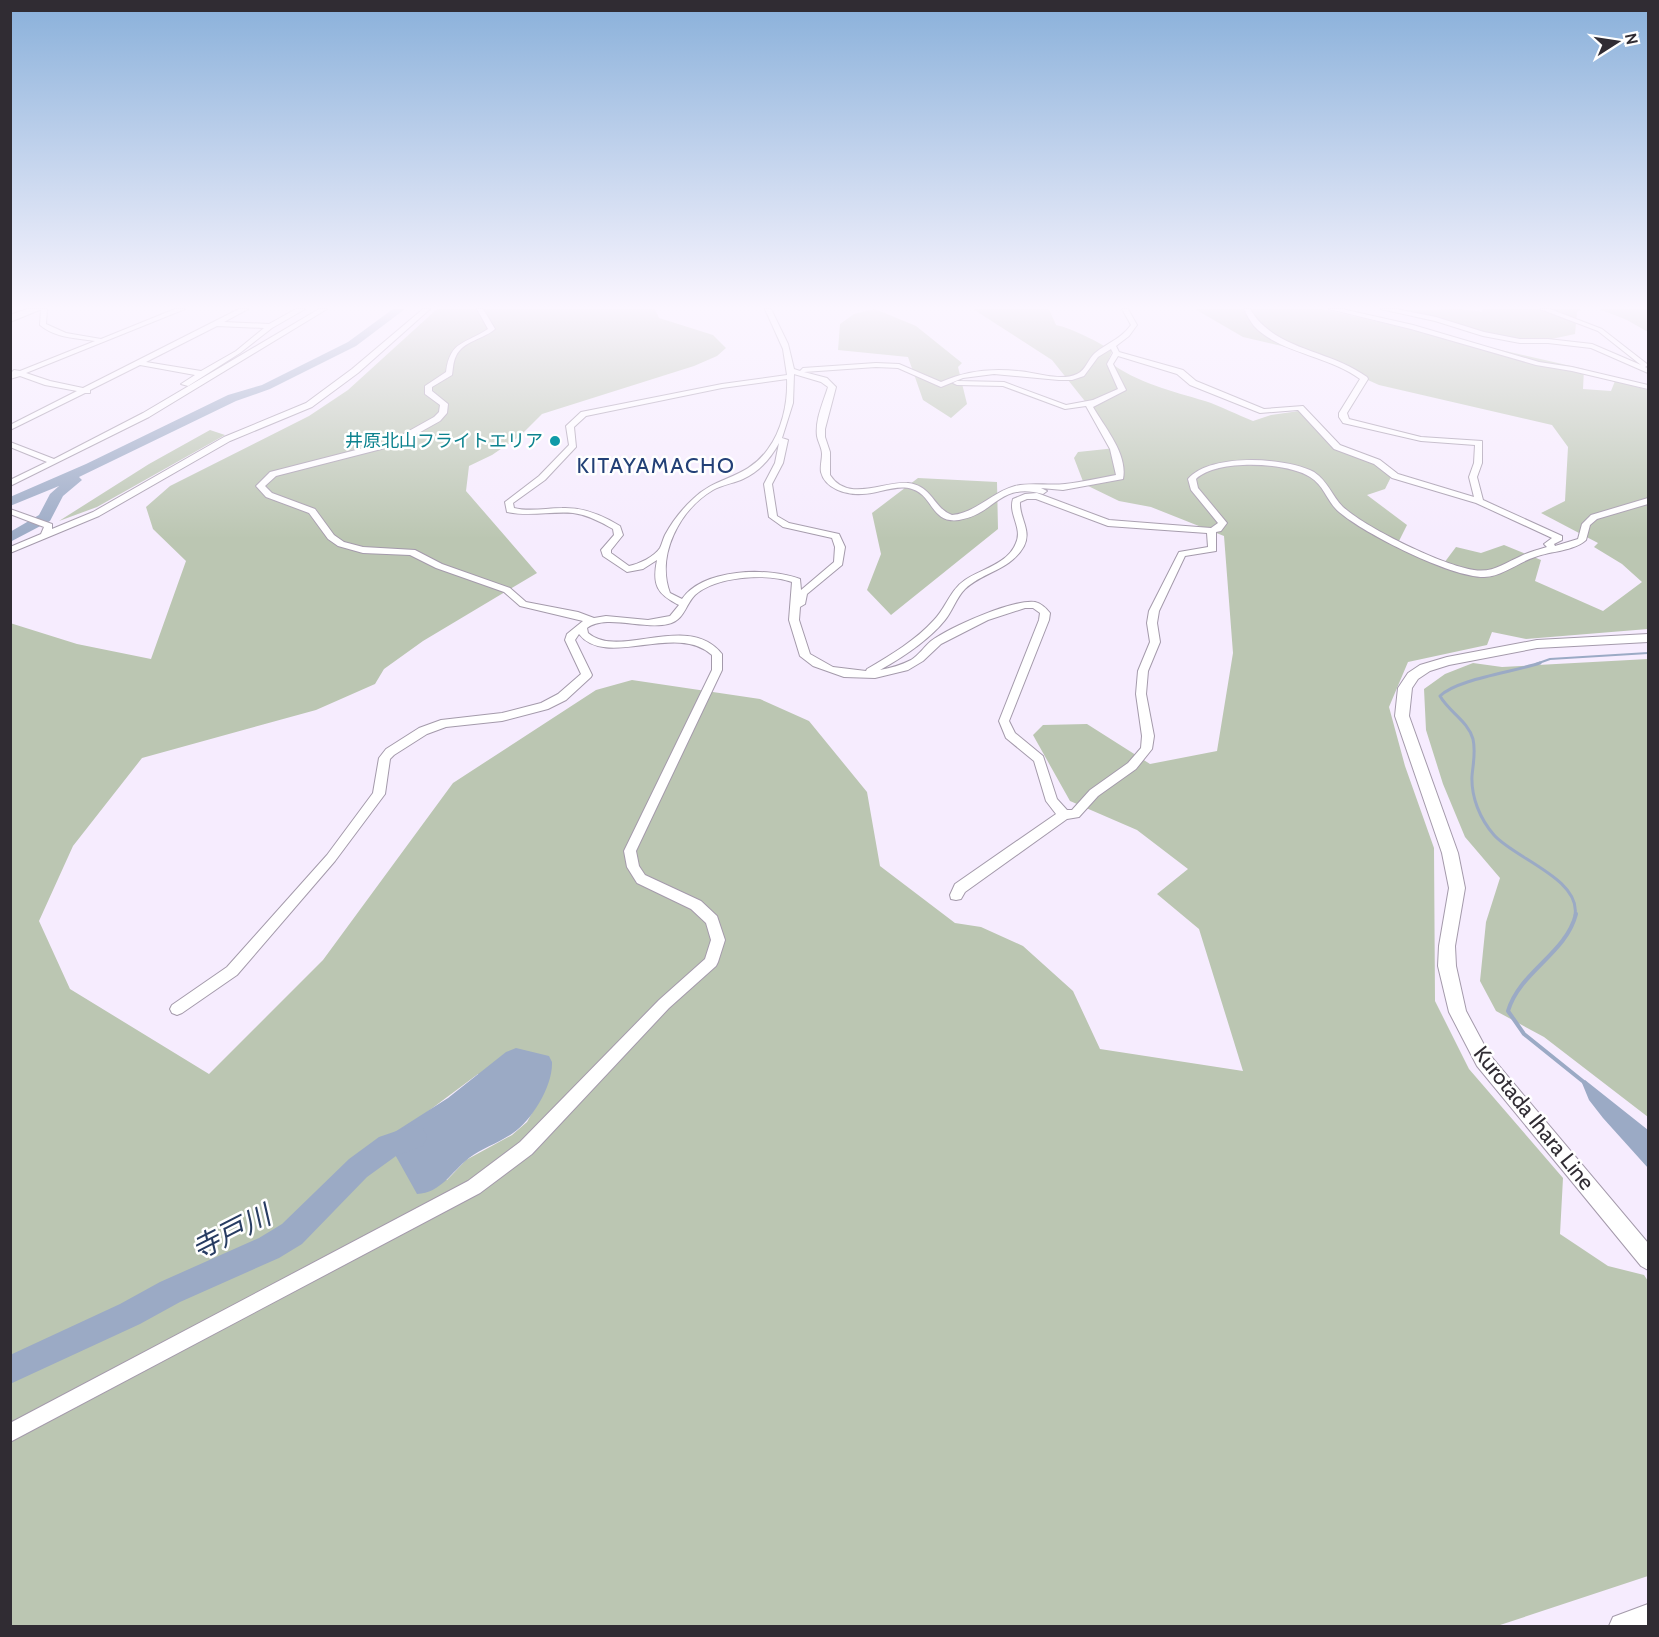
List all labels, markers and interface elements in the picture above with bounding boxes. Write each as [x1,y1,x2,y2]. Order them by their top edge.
north arrow [1587,12,1647,72]
text: N [1621,31,1642,46]
place label: 井原北山フライトエリア [345,430,543,452]
marker: 井原北山フライトエリア [548,434,562,448]
district label: KITAYAMACHO [576,452,736,479]
street label: Kurotada Ihara Line [1468,1041,1600,1195]
water label: 寺戸川 [186,1196,279,1266]

